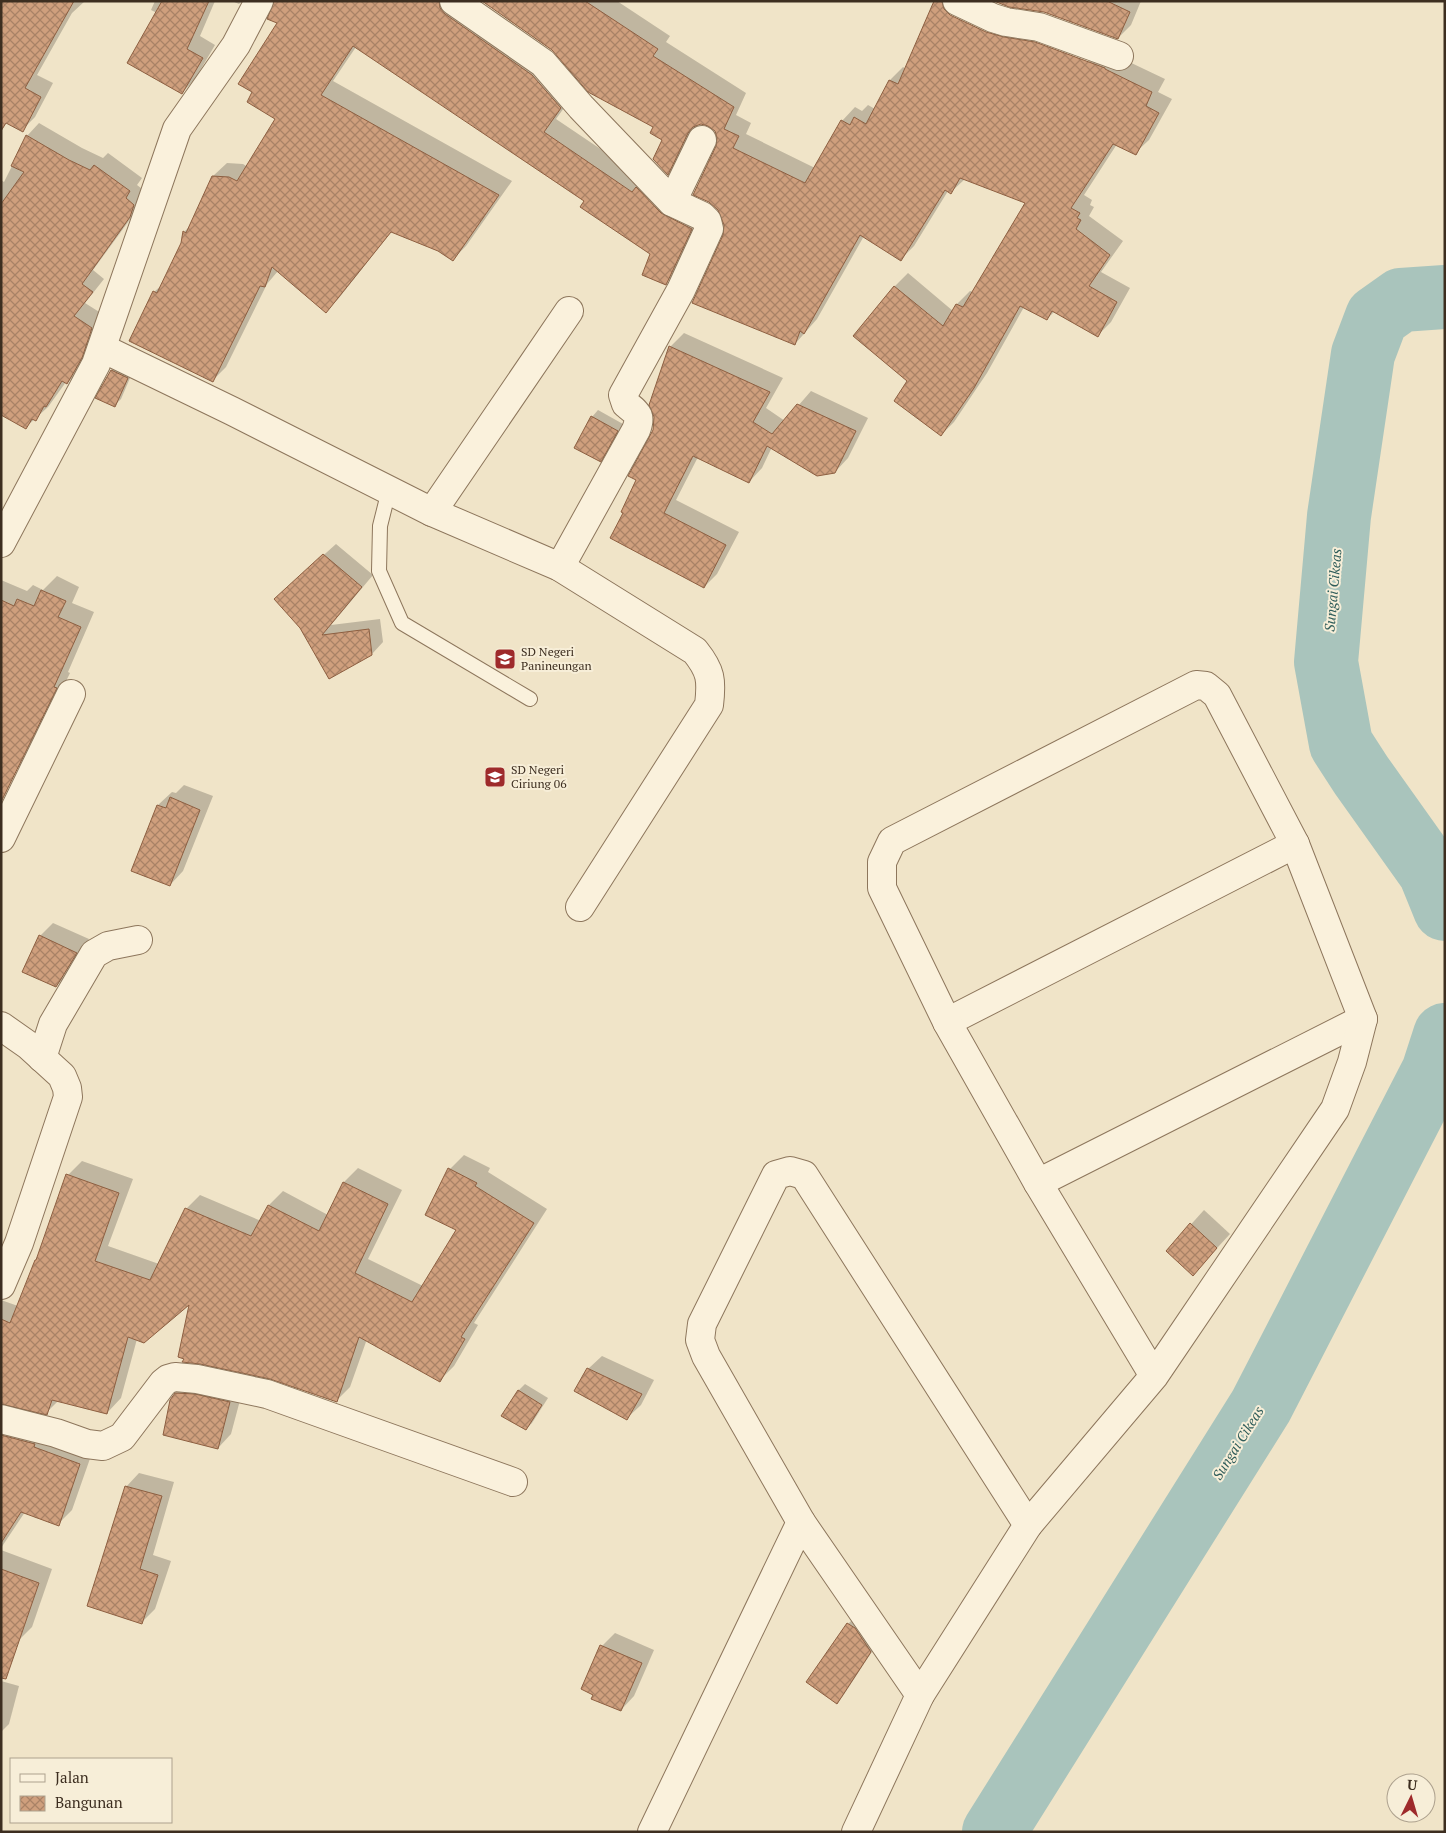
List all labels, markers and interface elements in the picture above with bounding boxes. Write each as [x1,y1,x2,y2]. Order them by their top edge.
water label: Sungai Cikeas [1319,547,1346,632]
place label: SD Negeri Panineungan [521,644,592,673]
school or university icon: SD Negeri Panineungan [493,647,517,671]
place label: SD Negeri Ciriung 06 [511,762,567,791]
school or university icon: SD Negeri Ciriung 06 [483,765,507,789]
water label: Sungai Cikeas [1207,1402,1268,1483]
legend [10,1758,172,1823]
text: Jalan [55,1767,89,1787]
north arrow [1386,1773,1436,1823]
text: U [1406,1775,1418,1794]
text: Bangunan [55,1792,123,1812]

